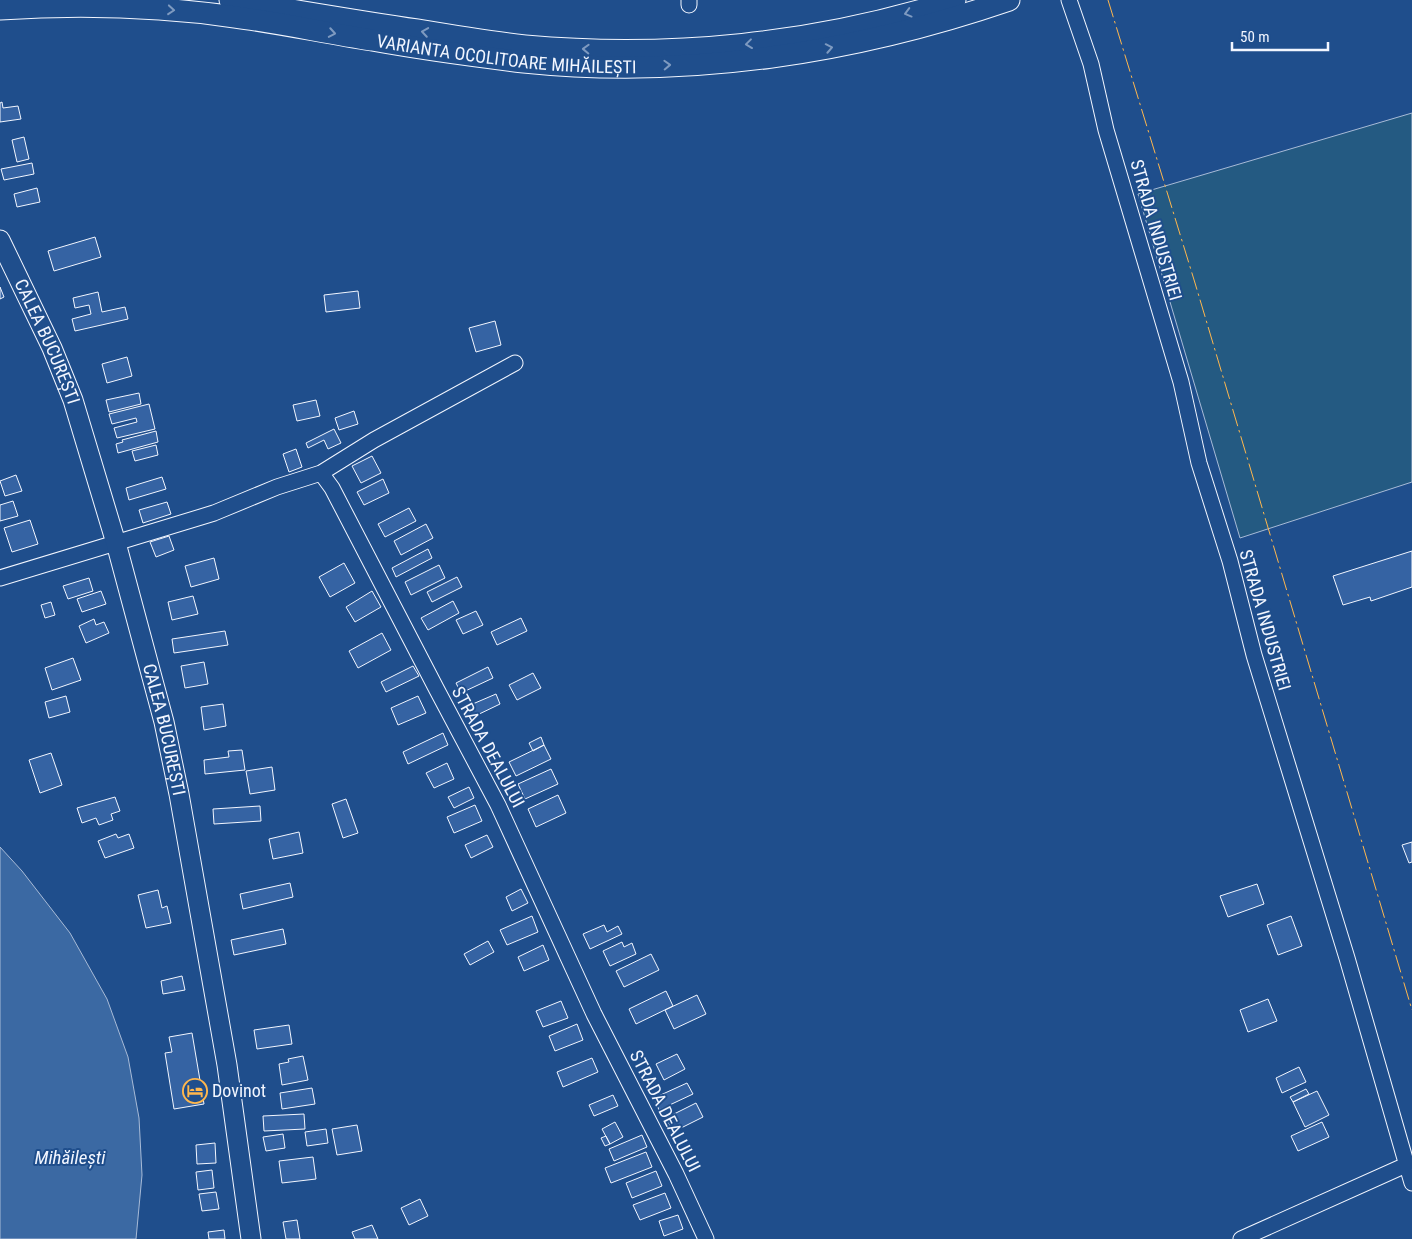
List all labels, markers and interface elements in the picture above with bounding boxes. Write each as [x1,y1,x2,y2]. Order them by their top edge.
one-way arrow [167,5,175,16]
one-way arrow [905,8,913,18]
scale bar [1232,20,1328,52]
one-way arrow [421,27,429,37]
one-way arrow [327,28,336,38]
text: 50 m [1240,28,1270,46]
street label: VARIANTA OCOLITOARE MIHĂILEȘTI [375,30,636,78]
one-way arrow [744,38,752,49]
one-way arrow [582,43,590,54]
one-way arrow [824,44,833,54]
one-way arrow [663,60,671,71]
street label: STRADA INDUSTRIEI [1126,157,1187,303]
street label: CALEA BUCUREȘTI [10,275,85,406]
street label: STRADA INDUSTRIEI [1235,547,1296,693]
street label: CALEA BUCUREȘTI [139,661,190,797]
street label: STRADA DEALULUI [448,683,529,811]
street label: STRADA DEALULUI [626,1046,705,1175]
hotel icon: Dovinot [182,1078,208,1104]
place label: Dovinot [212,1080,266,1101]
water label: Mihăilești [34,1146,106,1169]

